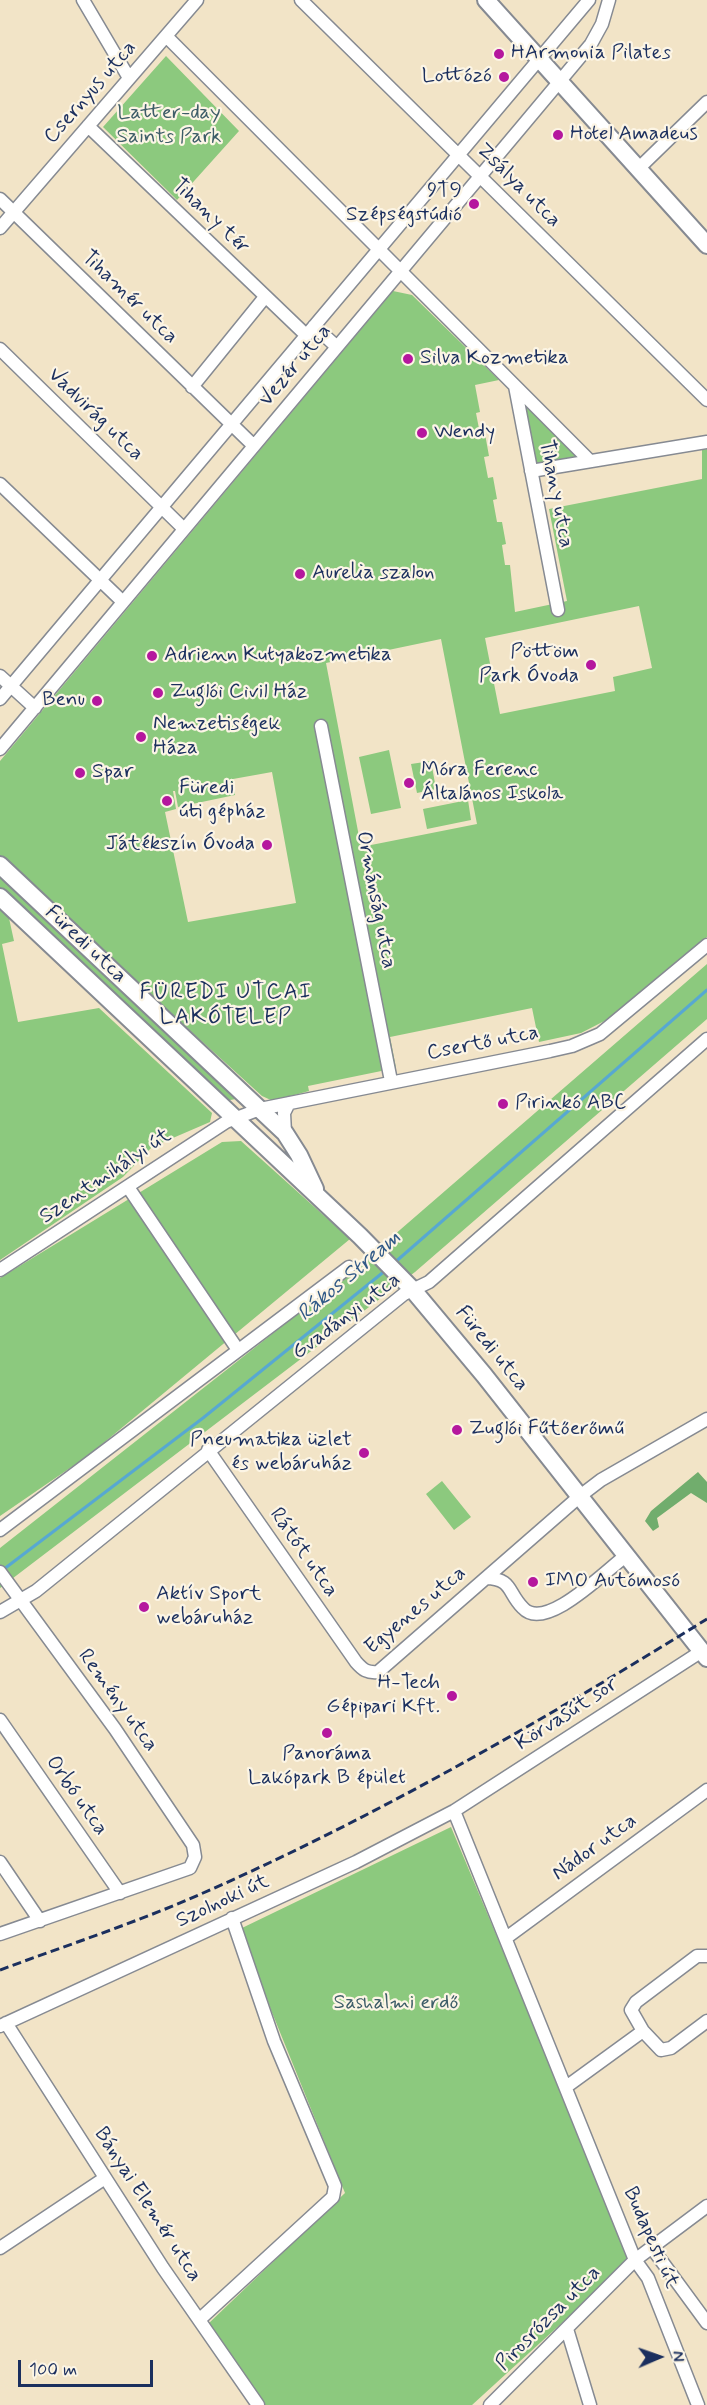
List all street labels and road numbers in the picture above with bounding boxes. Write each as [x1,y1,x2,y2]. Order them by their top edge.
street label: Csernyus utca [39,36,143,150]
street label: Zsálya utca [470,138,566,234]
street label: Tihany tér [166,174,254,260]
street label: Tihamér utca [76,246,182,350]
street label: Vezér utca [254,320,338,412]
street label: Vadvirág utca [42,363,148,467]
street label: Tihany utca [532,438,578,550]
street label: Ormánság utca [349,829,401,971]
street label: Füredi utca [39,901,131,989]
street label: Csertő utca [425,1021,541,1067]
street label: Szentmihályi út [35,1124,177,1230]
street label: Gvadányi utca [288,1268,406,1366]
street label: Füredi utca [449,1301,533,1397]
street label: Rátót utca [263,1503,343,1603]
street label: Egyenes utca [360,1561,472,1661]
street label: Remény utca [71,1645,163,1757]
street label: Körvasút sor [511,1673,623,1757]
street label: Orbó utca [39,1751,113,1841]
street label: Nádor utca [548,1809,642,1887]
street label: Szolnoki út [173,1870,273,1934]
street label: Bányai Elemér utca [88,2123,206,2287]
street label: Budapesti út [616,2183,684,2293]
street label: Pirosrózsa utca [491,2261,607,2377]

